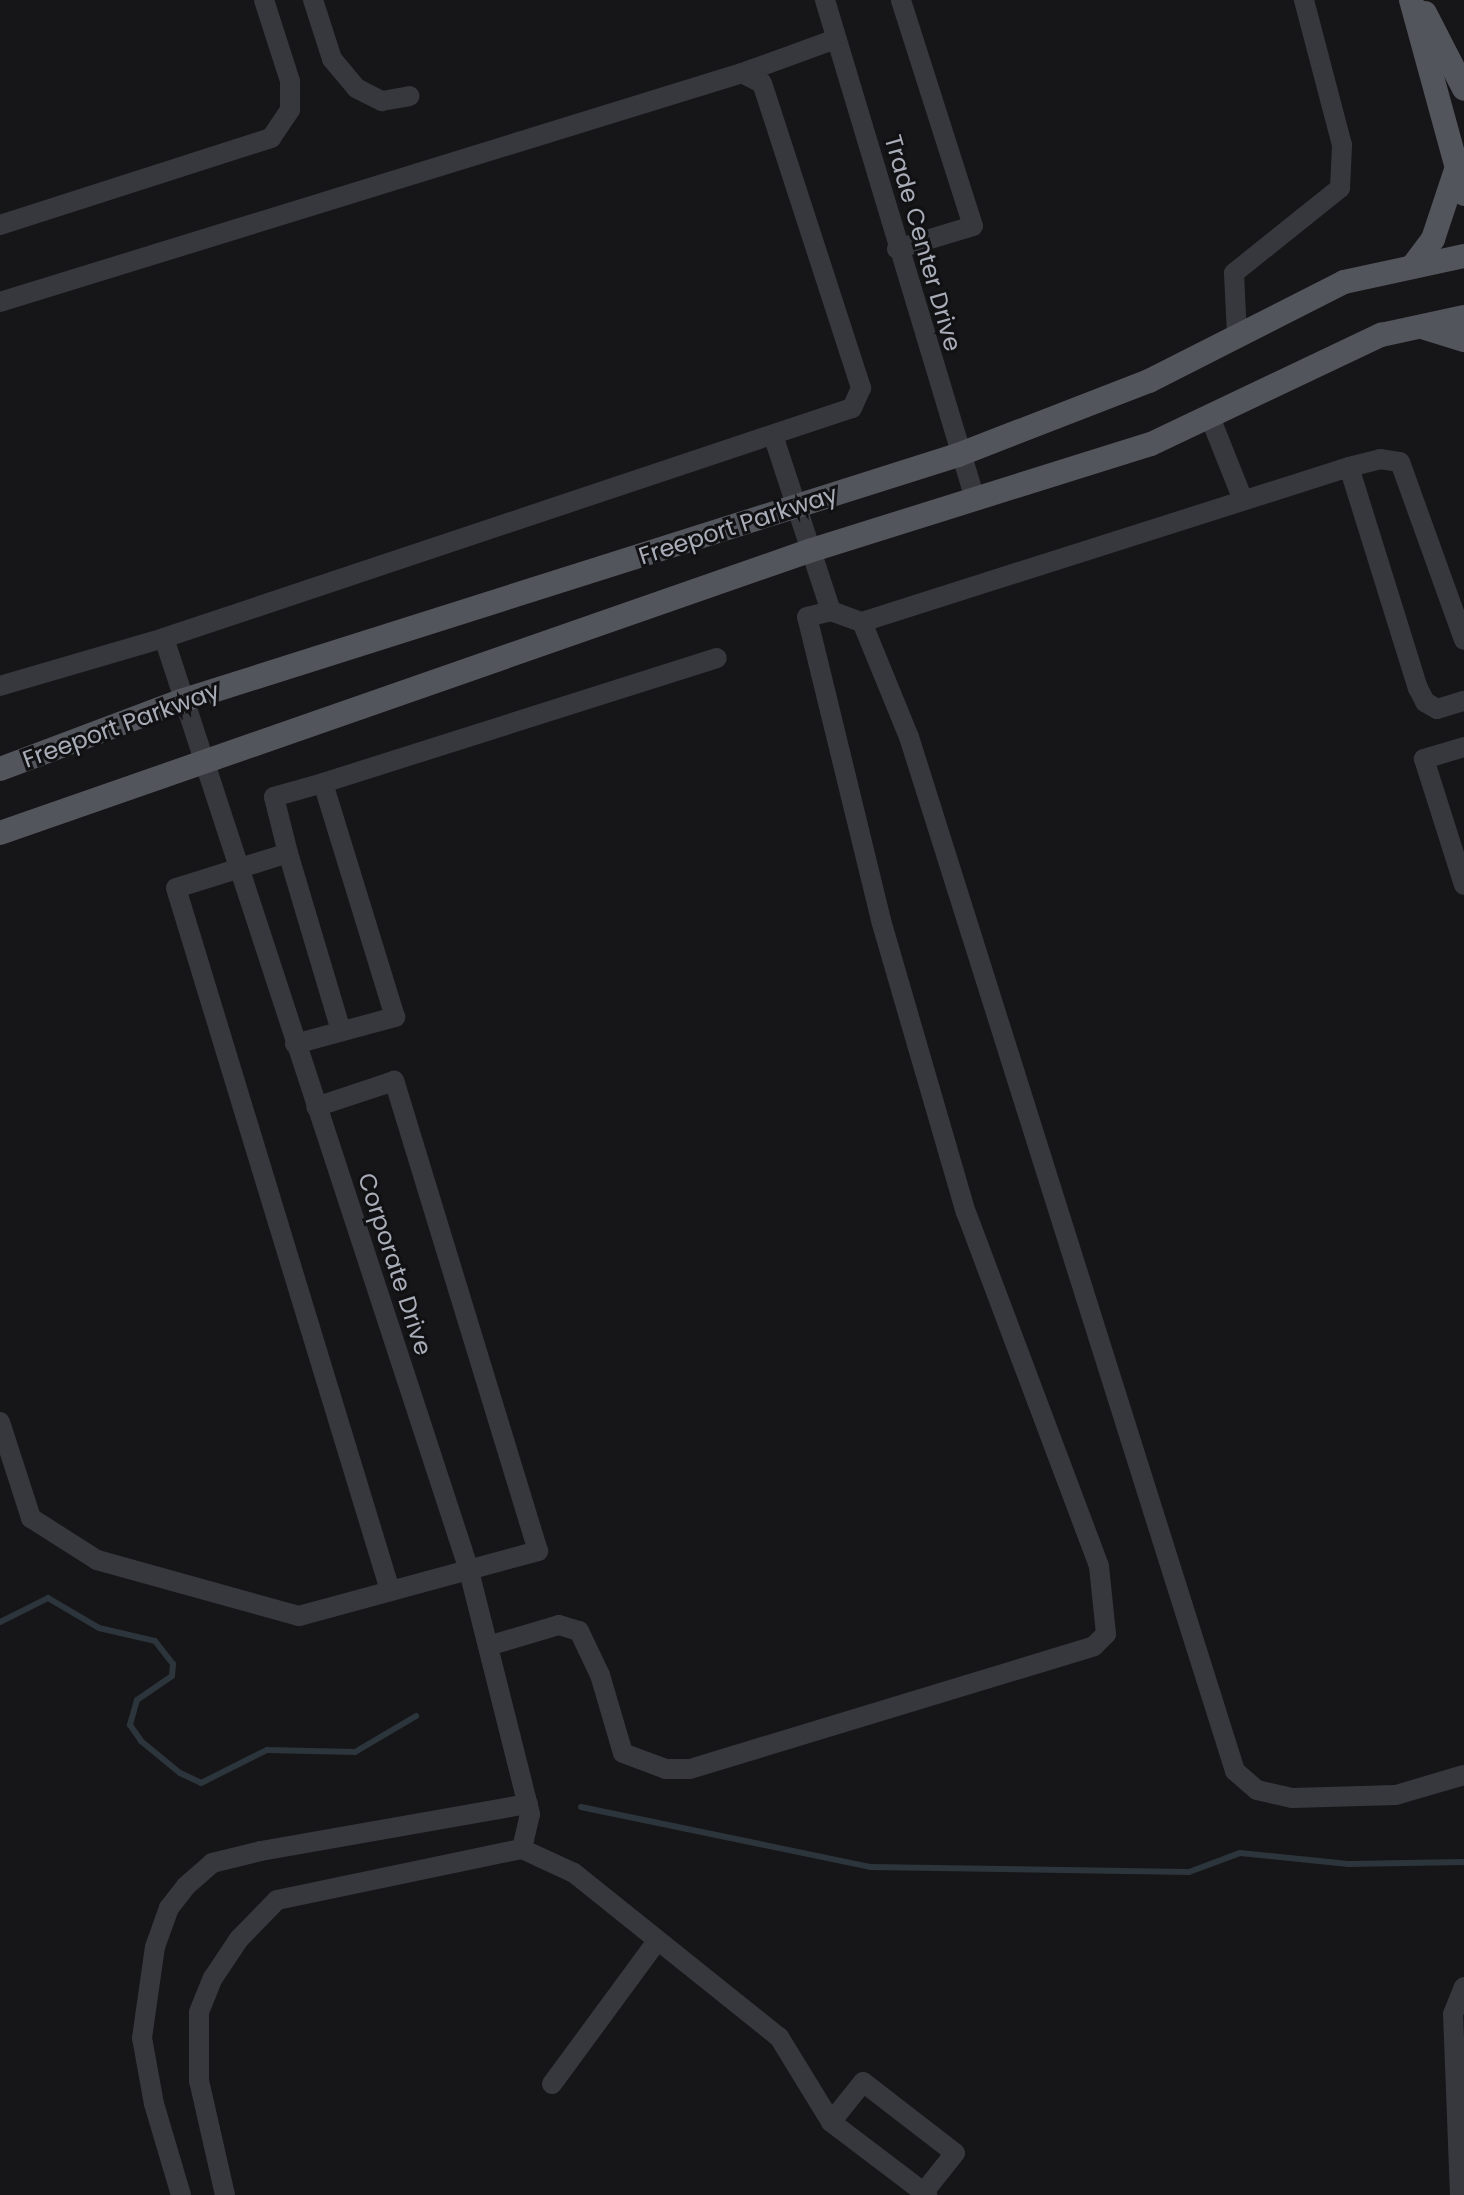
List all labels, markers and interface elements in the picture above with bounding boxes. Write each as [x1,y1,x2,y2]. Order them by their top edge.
street label: Trade Center Drive [878,132,968,354]
street label: Freeport Parkway [635,479,841,571]
street label: Freeport Parkway [19,676,223,774]
street label: Corporate Drive [352,1169,438,1359]

